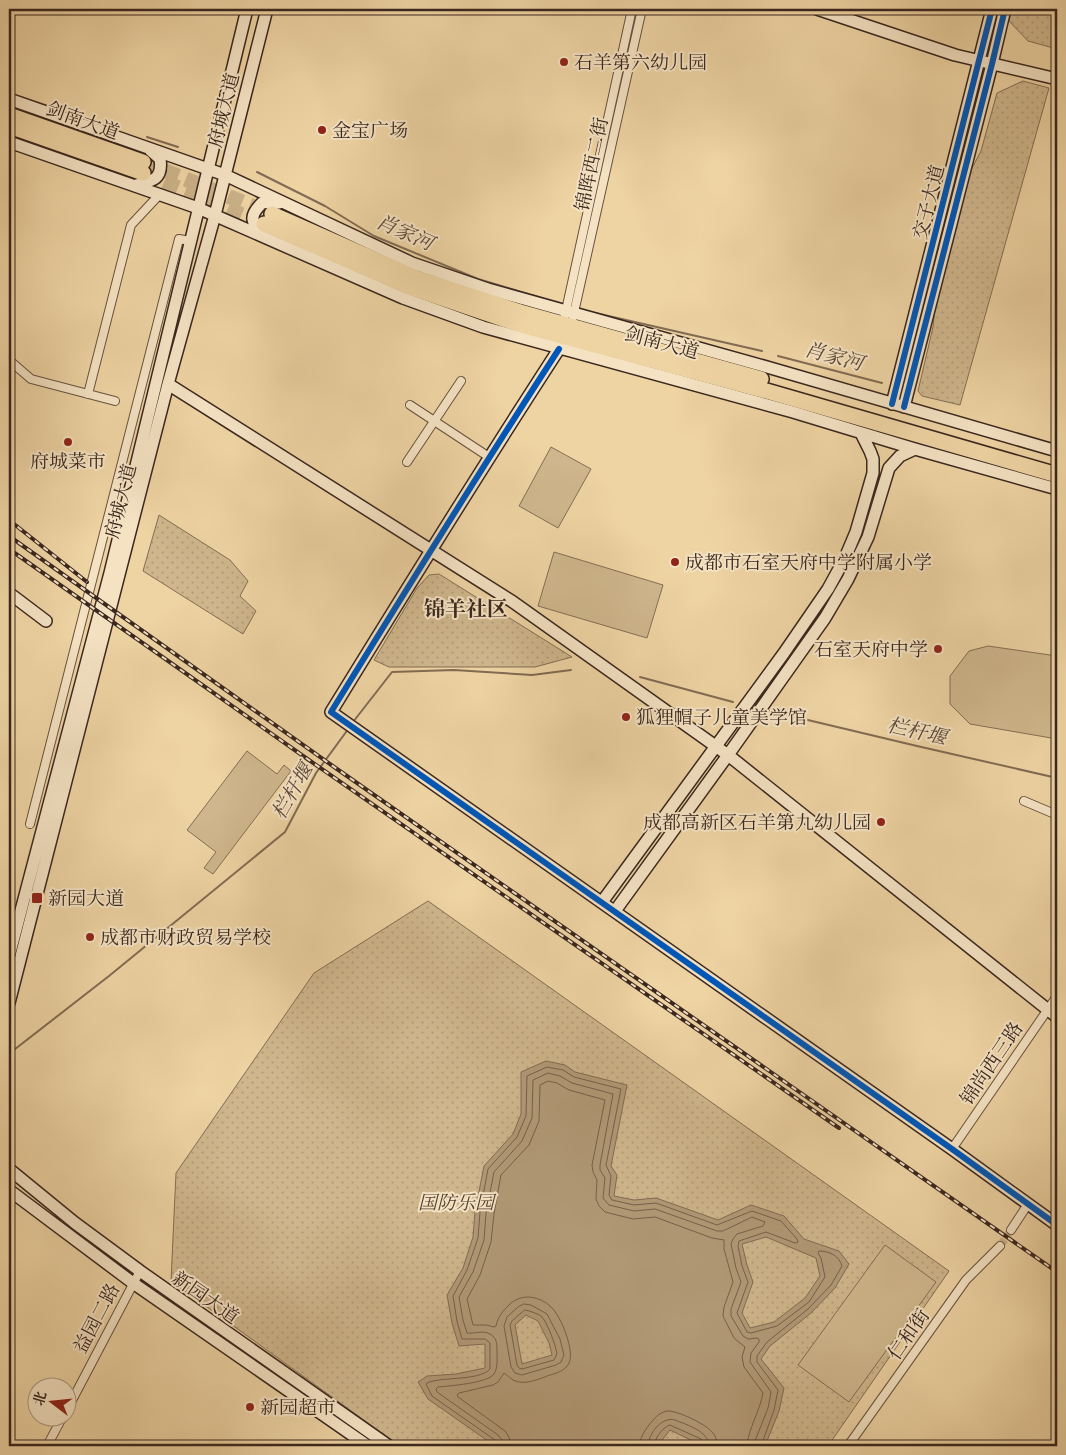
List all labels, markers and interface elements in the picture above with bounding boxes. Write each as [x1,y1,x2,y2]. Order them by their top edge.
place label: 石羊第六幼儿园 [574,52,707,75]
marker: 石羊第六幼儿园 [558,56,570,68]
street label: 府城大道 [204,71,245,150]
street label: 剑南大道 [43,98,122,145]
street label: 锦晖西二街 [571,115,614,213]
place label: 金宝广场 [332,120,408,143]
marker: 金宝广场 [316,124,328,136]
street label: 交子大道 [909,163,950,242]
water label: 肖家河 [372,210,440,258]
street label: 剑南大道 [622,323,701,364]
water label: 肖家河 [801,338,869,378]
marker: 府城菜市 [62,436,74,448]
place label: 府城菜市 [30,451,106,474]
street label: 府城大道 [101,462,142,541]
place label: 成都市石室天府中学附属小学 [685,552,932,575]
marker: 成都市石室天府中学附属小学 [669,556,681,568]
district label: 锦羊社区 [424,597,508,623]
place label: 石室天府中学 [814,639,928,662]
marker: 石室天府中学 [932,643,944,655]
place label: 狐狸帽子儿童美学馆 [636,707,807,730]
marker: 狐狸帽子儿童美学馆 [620,711,632,723]
water label: 栏杆堰 [885,714,952,752]
water label: 栏杆堰 [267,757,321,824]
place label: 成都高新区石羊第九幼儿园 [643,812,871,835]
marker: 成都高新区石羊第九幼儿园 [875,816,887,828]
place label: 新园大道 [48,888,124,911]
marker: 新园大道 [30,891,44,905]
place label: 成都市财政贸易学校 [100,927,271,950]
marker: 成都市财政贸易学校 [84,931,96,943]
street label: 锦尚西三路 [956,1018,1028,1110]
park label: 国防乐园 [418,1192,497,1215]
street label: 新园大道 [167,1267,243,1329]
street label: 益园二路 [69,1280,125,1358]
street label: 仁和街 [883,1305,935,1365]
north arrow [28,1378,78,1428]
text: 北 [30,1389,51,1408]
place label: 新园超市 [260,1397,336,1420]
marker: 新园超市 [244,1401,256,1413]

